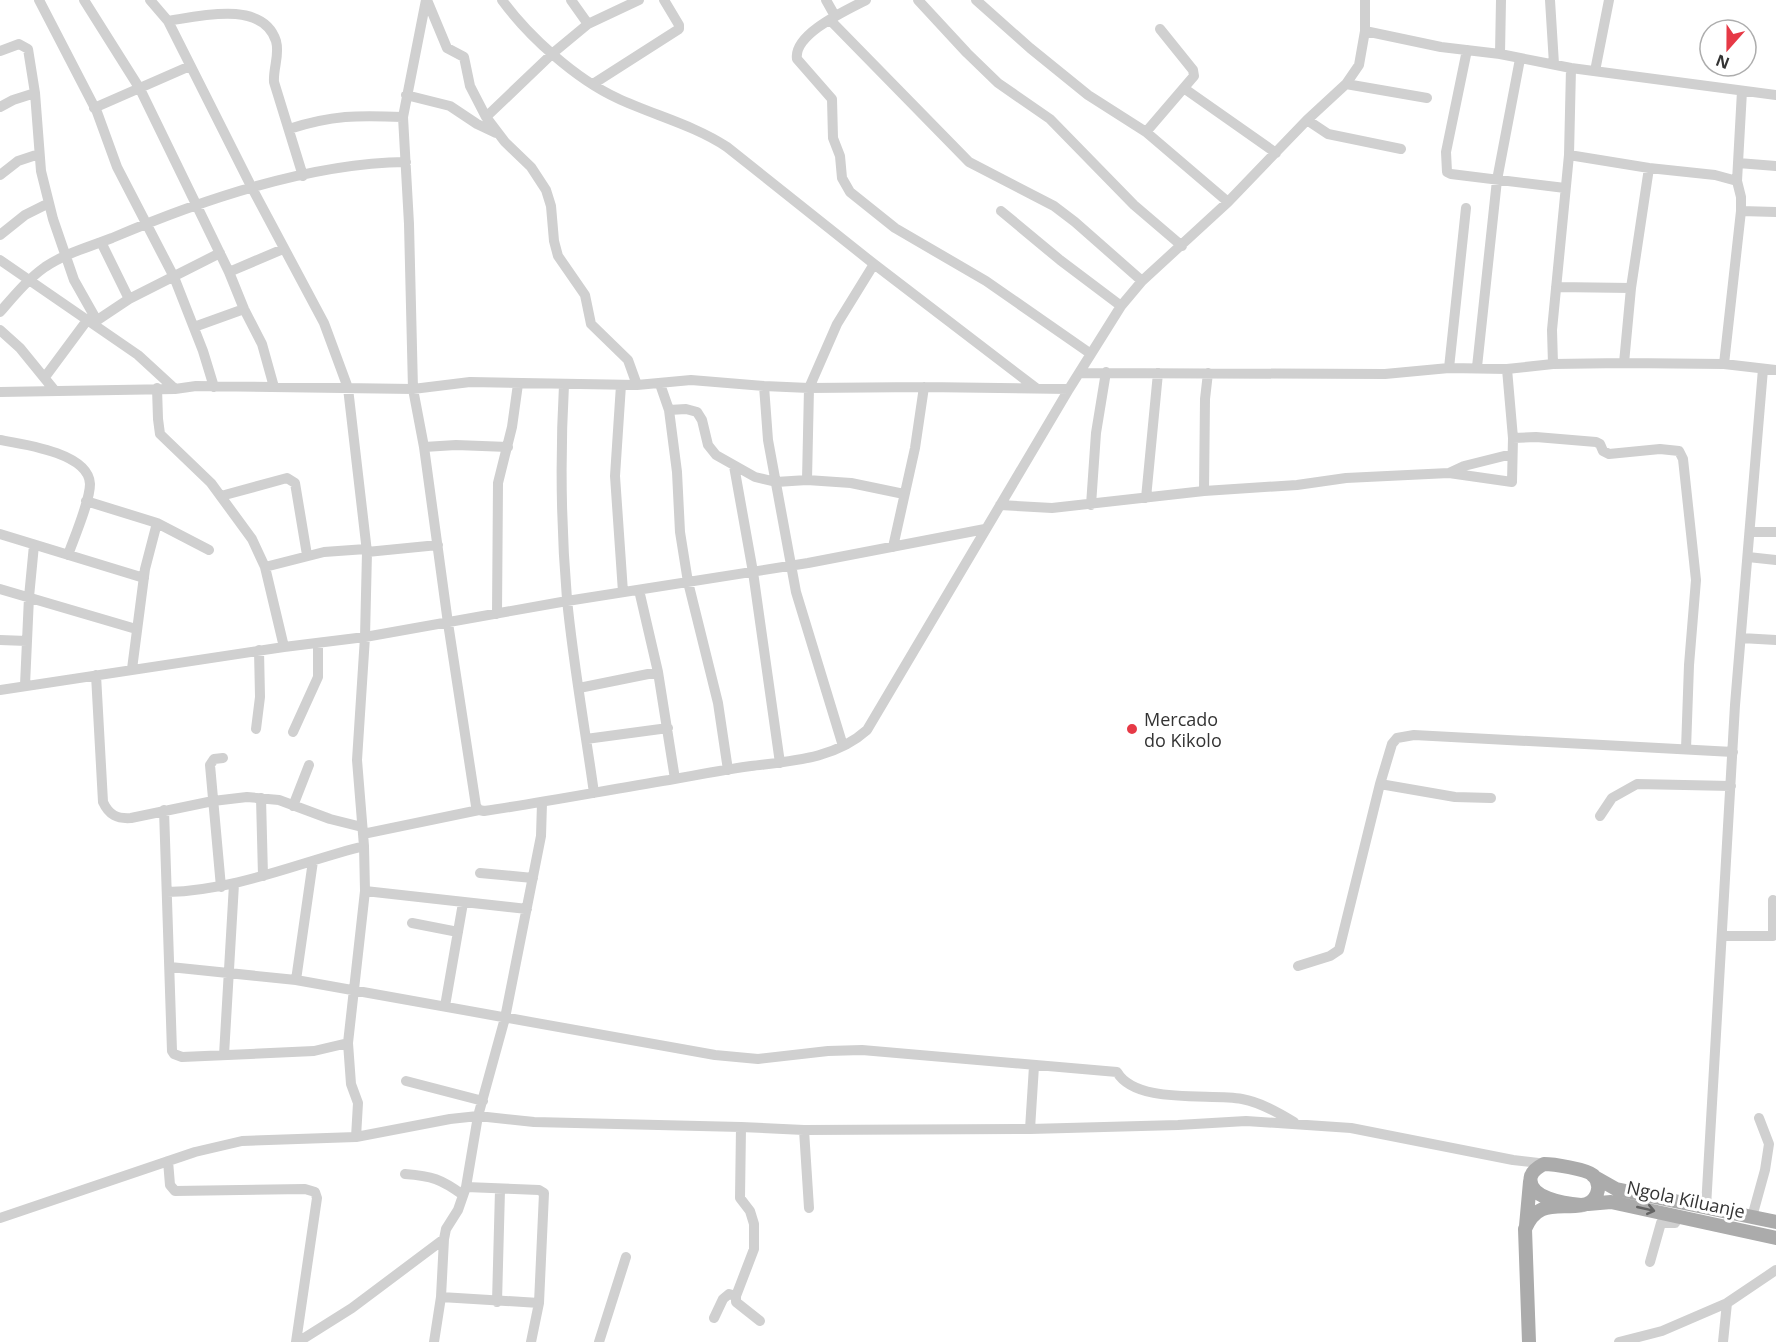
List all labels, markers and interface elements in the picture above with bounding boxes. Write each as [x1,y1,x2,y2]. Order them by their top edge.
north arrow [1698,18,1758,78]
text: N [1713,49,1733,75]
place label: Mercado do Kikolo [1144,707,1222,752]
marker: Mercado do Kikolo [1125,722,1139,736]
street label: Ngola Kiluanje [1625,1175,1747,1223]
one-way arrow [1636,1203,1655,1215]

